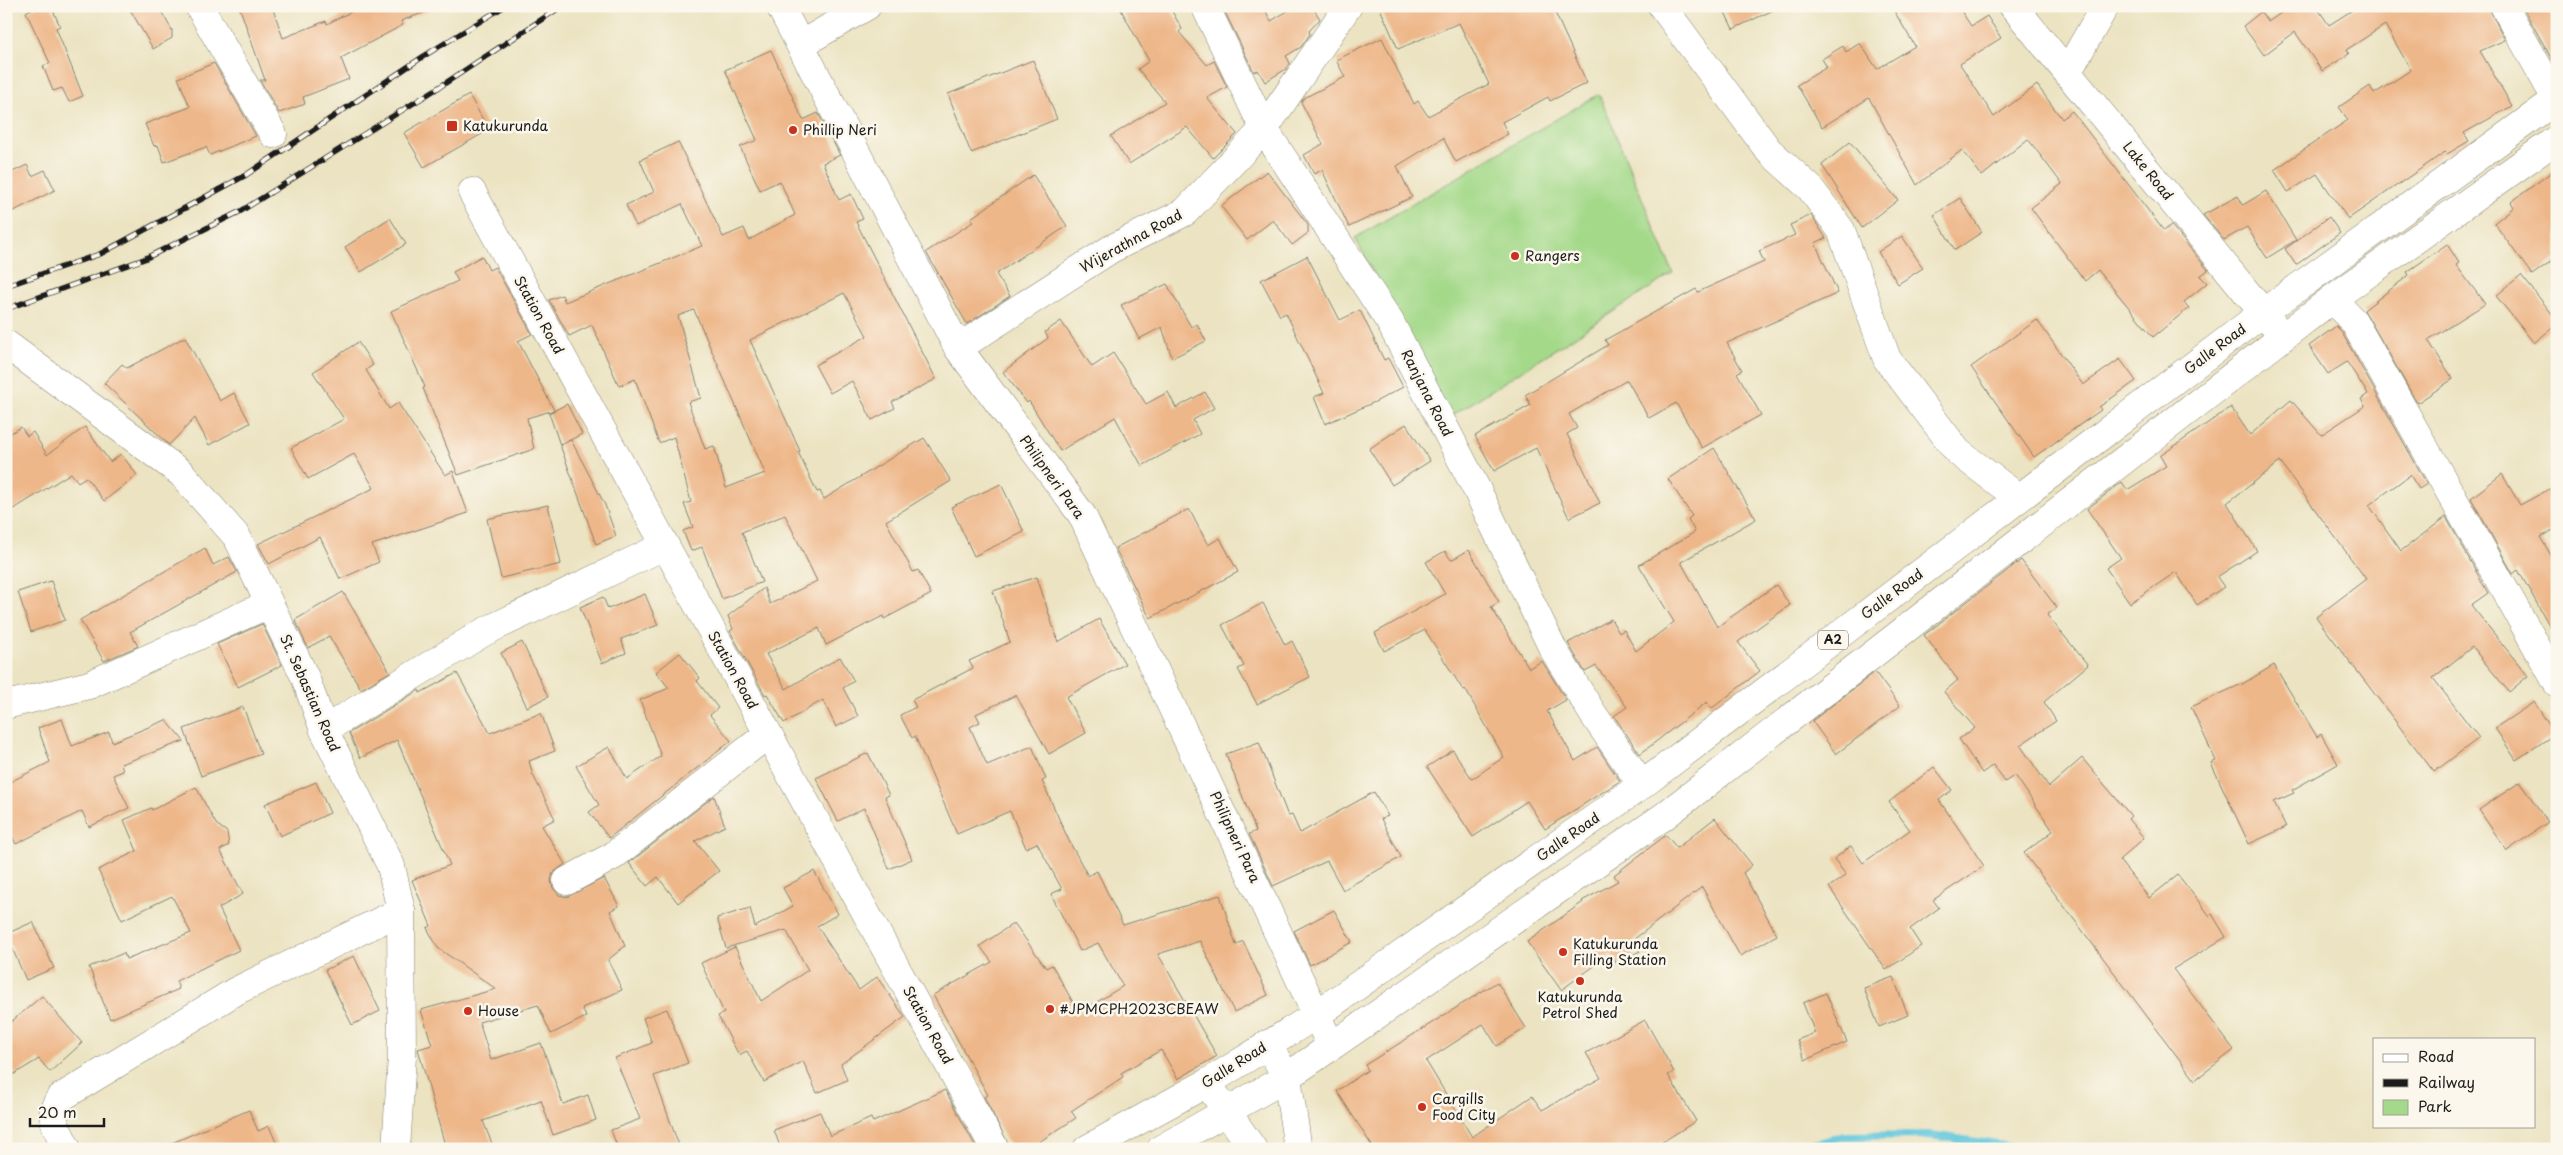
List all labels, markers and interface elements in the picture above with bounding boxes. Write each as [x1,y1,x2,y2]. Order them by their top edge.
place label: Katukurunda [463,115,548,136]
marker: Katukurunda [445,119,459,133]
place label: Phillip Neri [803,119,877,140]
marker: Phillip Neri [787,124,799,136]
street label: Lake Road [2118,137,2179,205]
street label: Wijerathna Road [1076,204,1186,277]
place label: Rangers [1525,245,1580,266]
marker: Rangers [1509,250,1521,262]
street label: Station Road [509,272,570,358]
street label: Galle Road [2179,318,2250,379]
street label: Ranjana Road [1396,345,1459,440]
street label: Philipneri Para [1015,431,1090,523]
street label: Galle Road [1856,563,1927,624]
street label: Station Road [703,627,764,713]
road number: A2 [1818,630,1848,650]
street label: St. Sebastian Road [275,631,346,755]
street label: Philipneri Para [1205,788,1266,886]
street label: Galle Road [1532,807,1604,866]
place label: Katukurunda Filling Station [1573,933,1666,970]
marker: Katukurunda Filling Station [1557,946,1569,958]
marker: Katukurunda Petrol Shed [1574,975,1586,987]
street label: Station Road [898,982,959,1068]
place label: Katukurunda Petrol Shed [1537,986,1623,1023]
place label: #JPMCPH2023CBEAW [1060,998,1219,1019]
place label: House [478,1000,519,1021]
marker: #JPMCPH2023CBEAW [1044,1003,1056,1015]
marker: House [462,1005,474,1017]
street label: Galle Road [1197,1036,1270,1093]
legend [2373,1038,2536,1128]
text: Road [2418,1044,2454,1067]
text: Railway [2418,1070,2475,1093]
place label: Cargills Food City [1432,1088,1496,1125]
text: Park [2418,1094,2452,1117]
scale bar [30,1095,104,1127]
text: 20 m [38,1100,77,1123]
marker: Cargills Food City [1416,1101,1428,1113]

